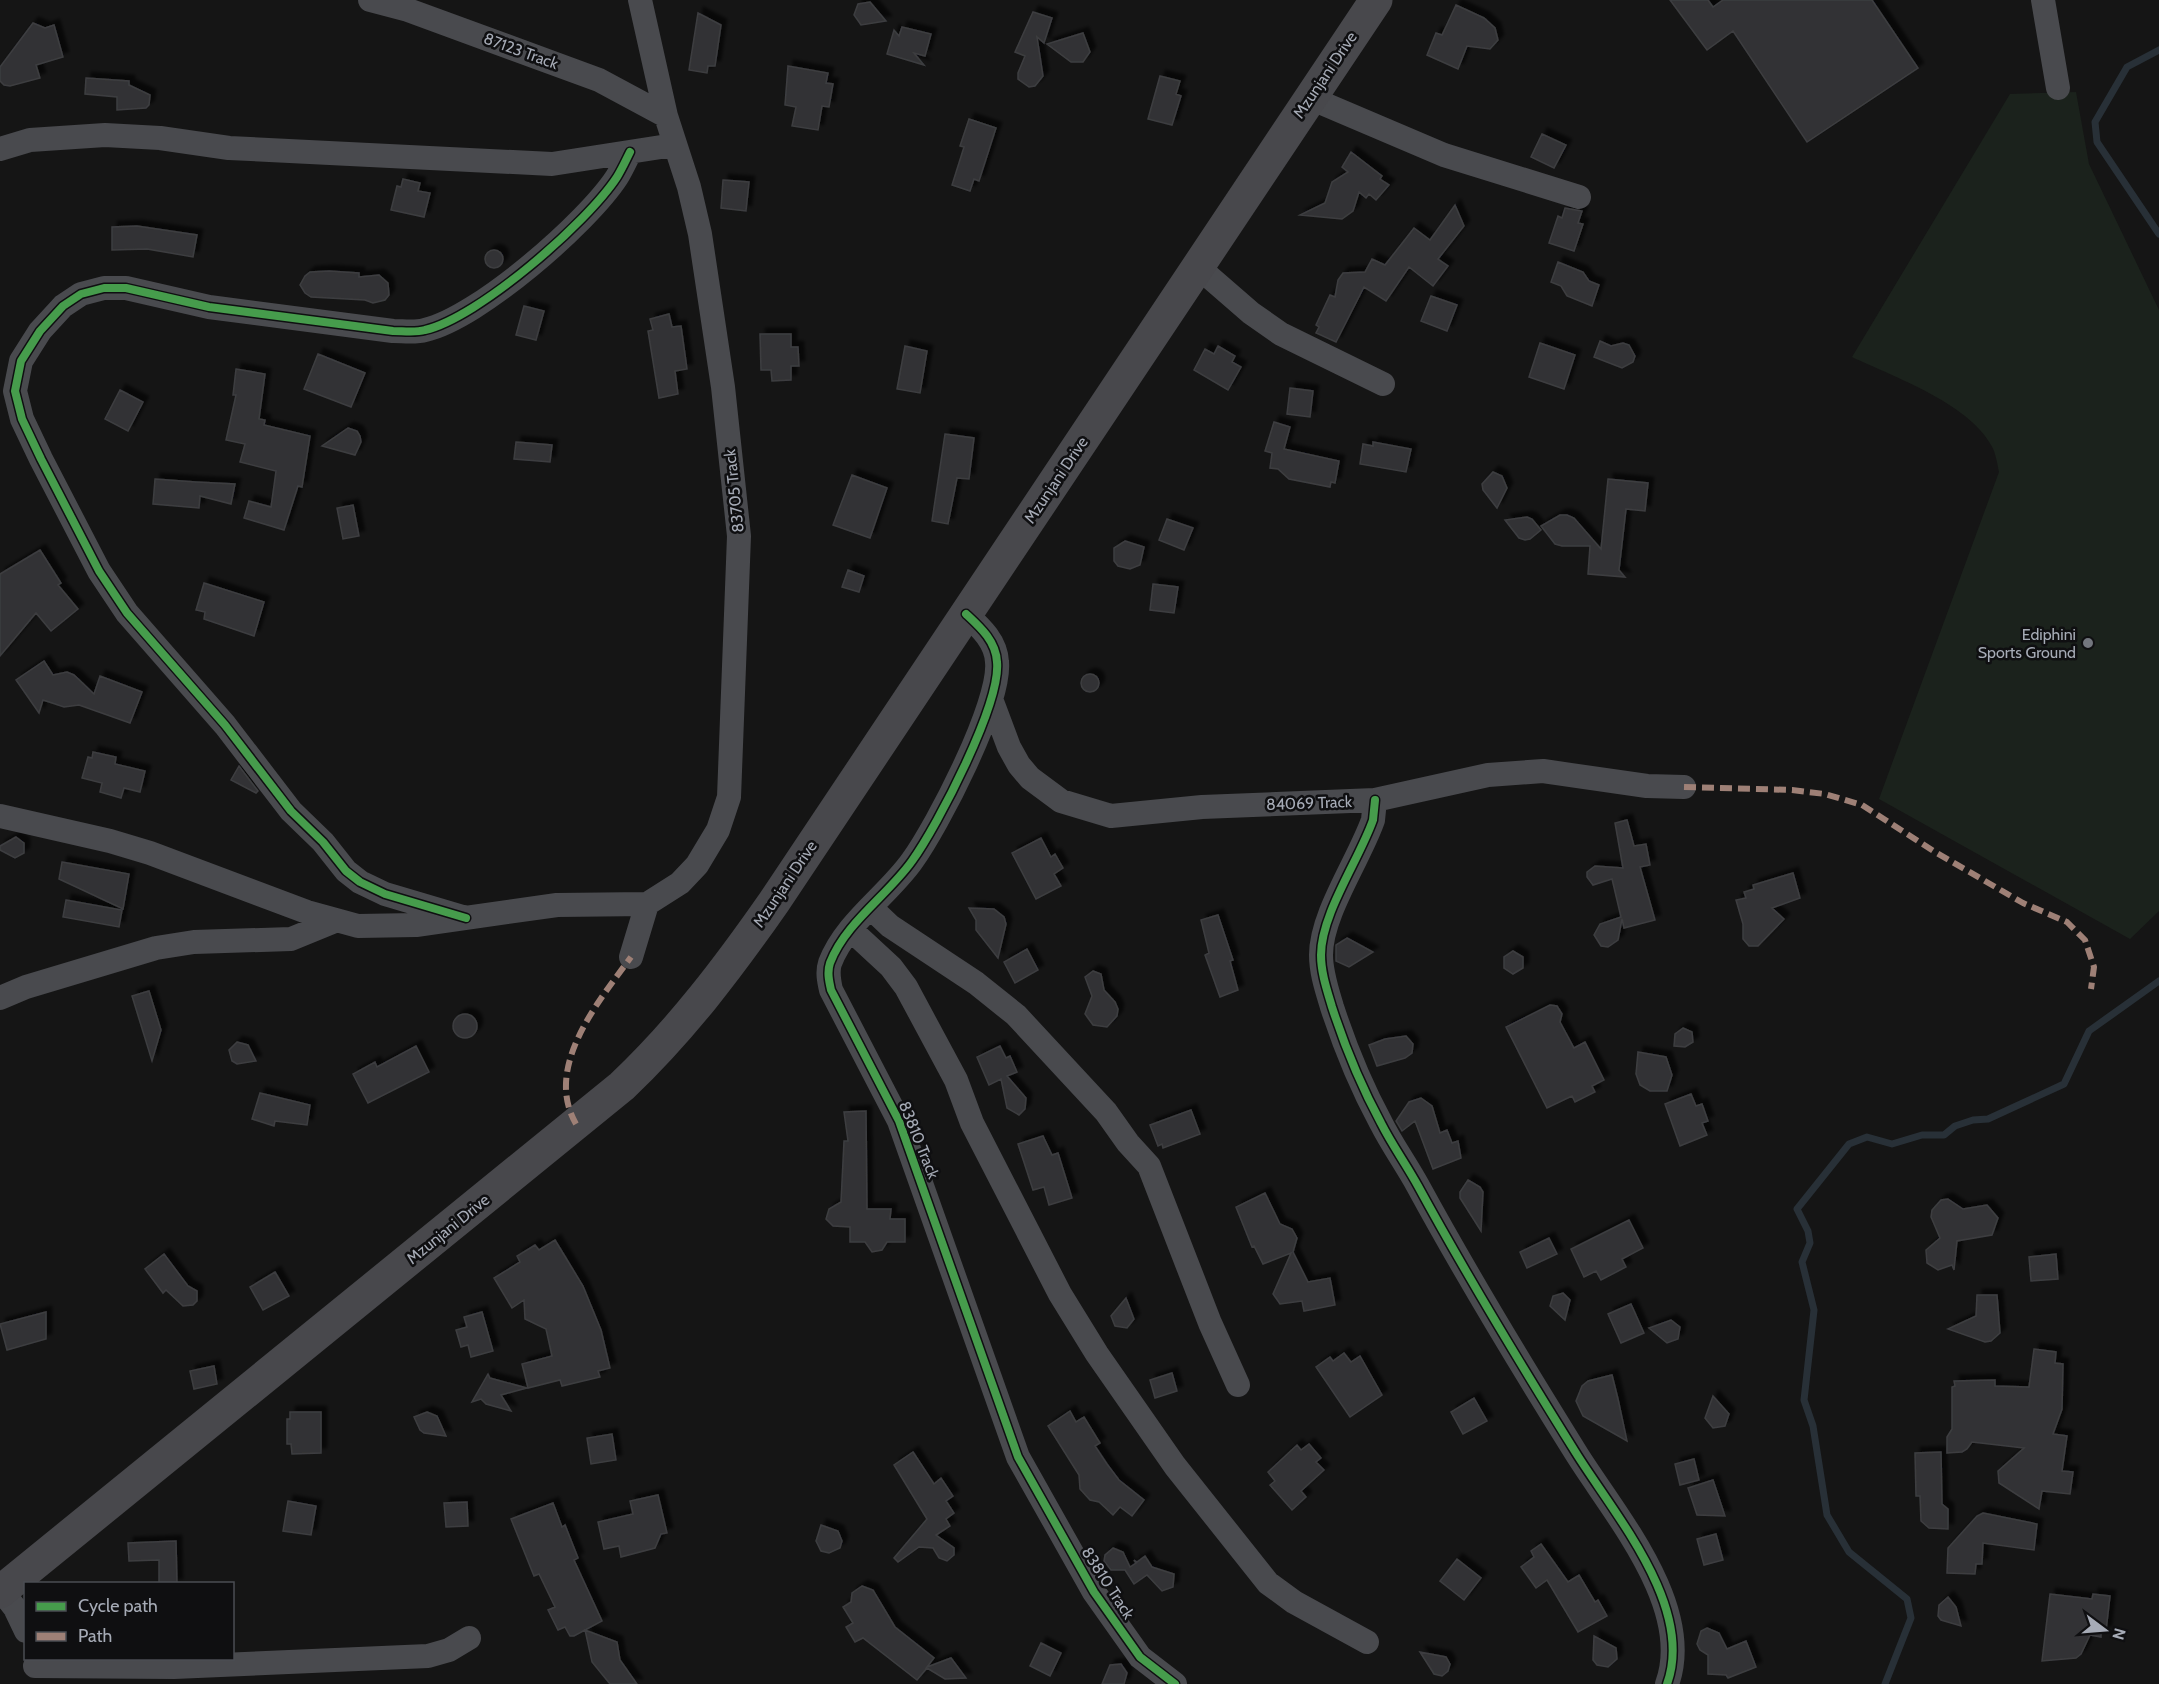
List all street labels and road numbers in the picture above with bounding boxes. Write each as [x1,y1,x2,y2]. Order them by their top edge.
street label: Mzunjani Drive [1289,28,1361,122]
street label: 87123 Track [481,29,562,74]
street label: Mzunjani Drive [1020,433,1092,527]
street label: 83705 Track [720,447,748,534]
street label: 84069 Track [1266,792,1353,814]
street label: Mzunjani Drive [749,837,821,931]
street label: 83810 Track [895,1098,944,1182]
street label: Mzunjani Drive [403,1190,493,1268]
street label: 83810 Track [1078,1543,1139,1623]

